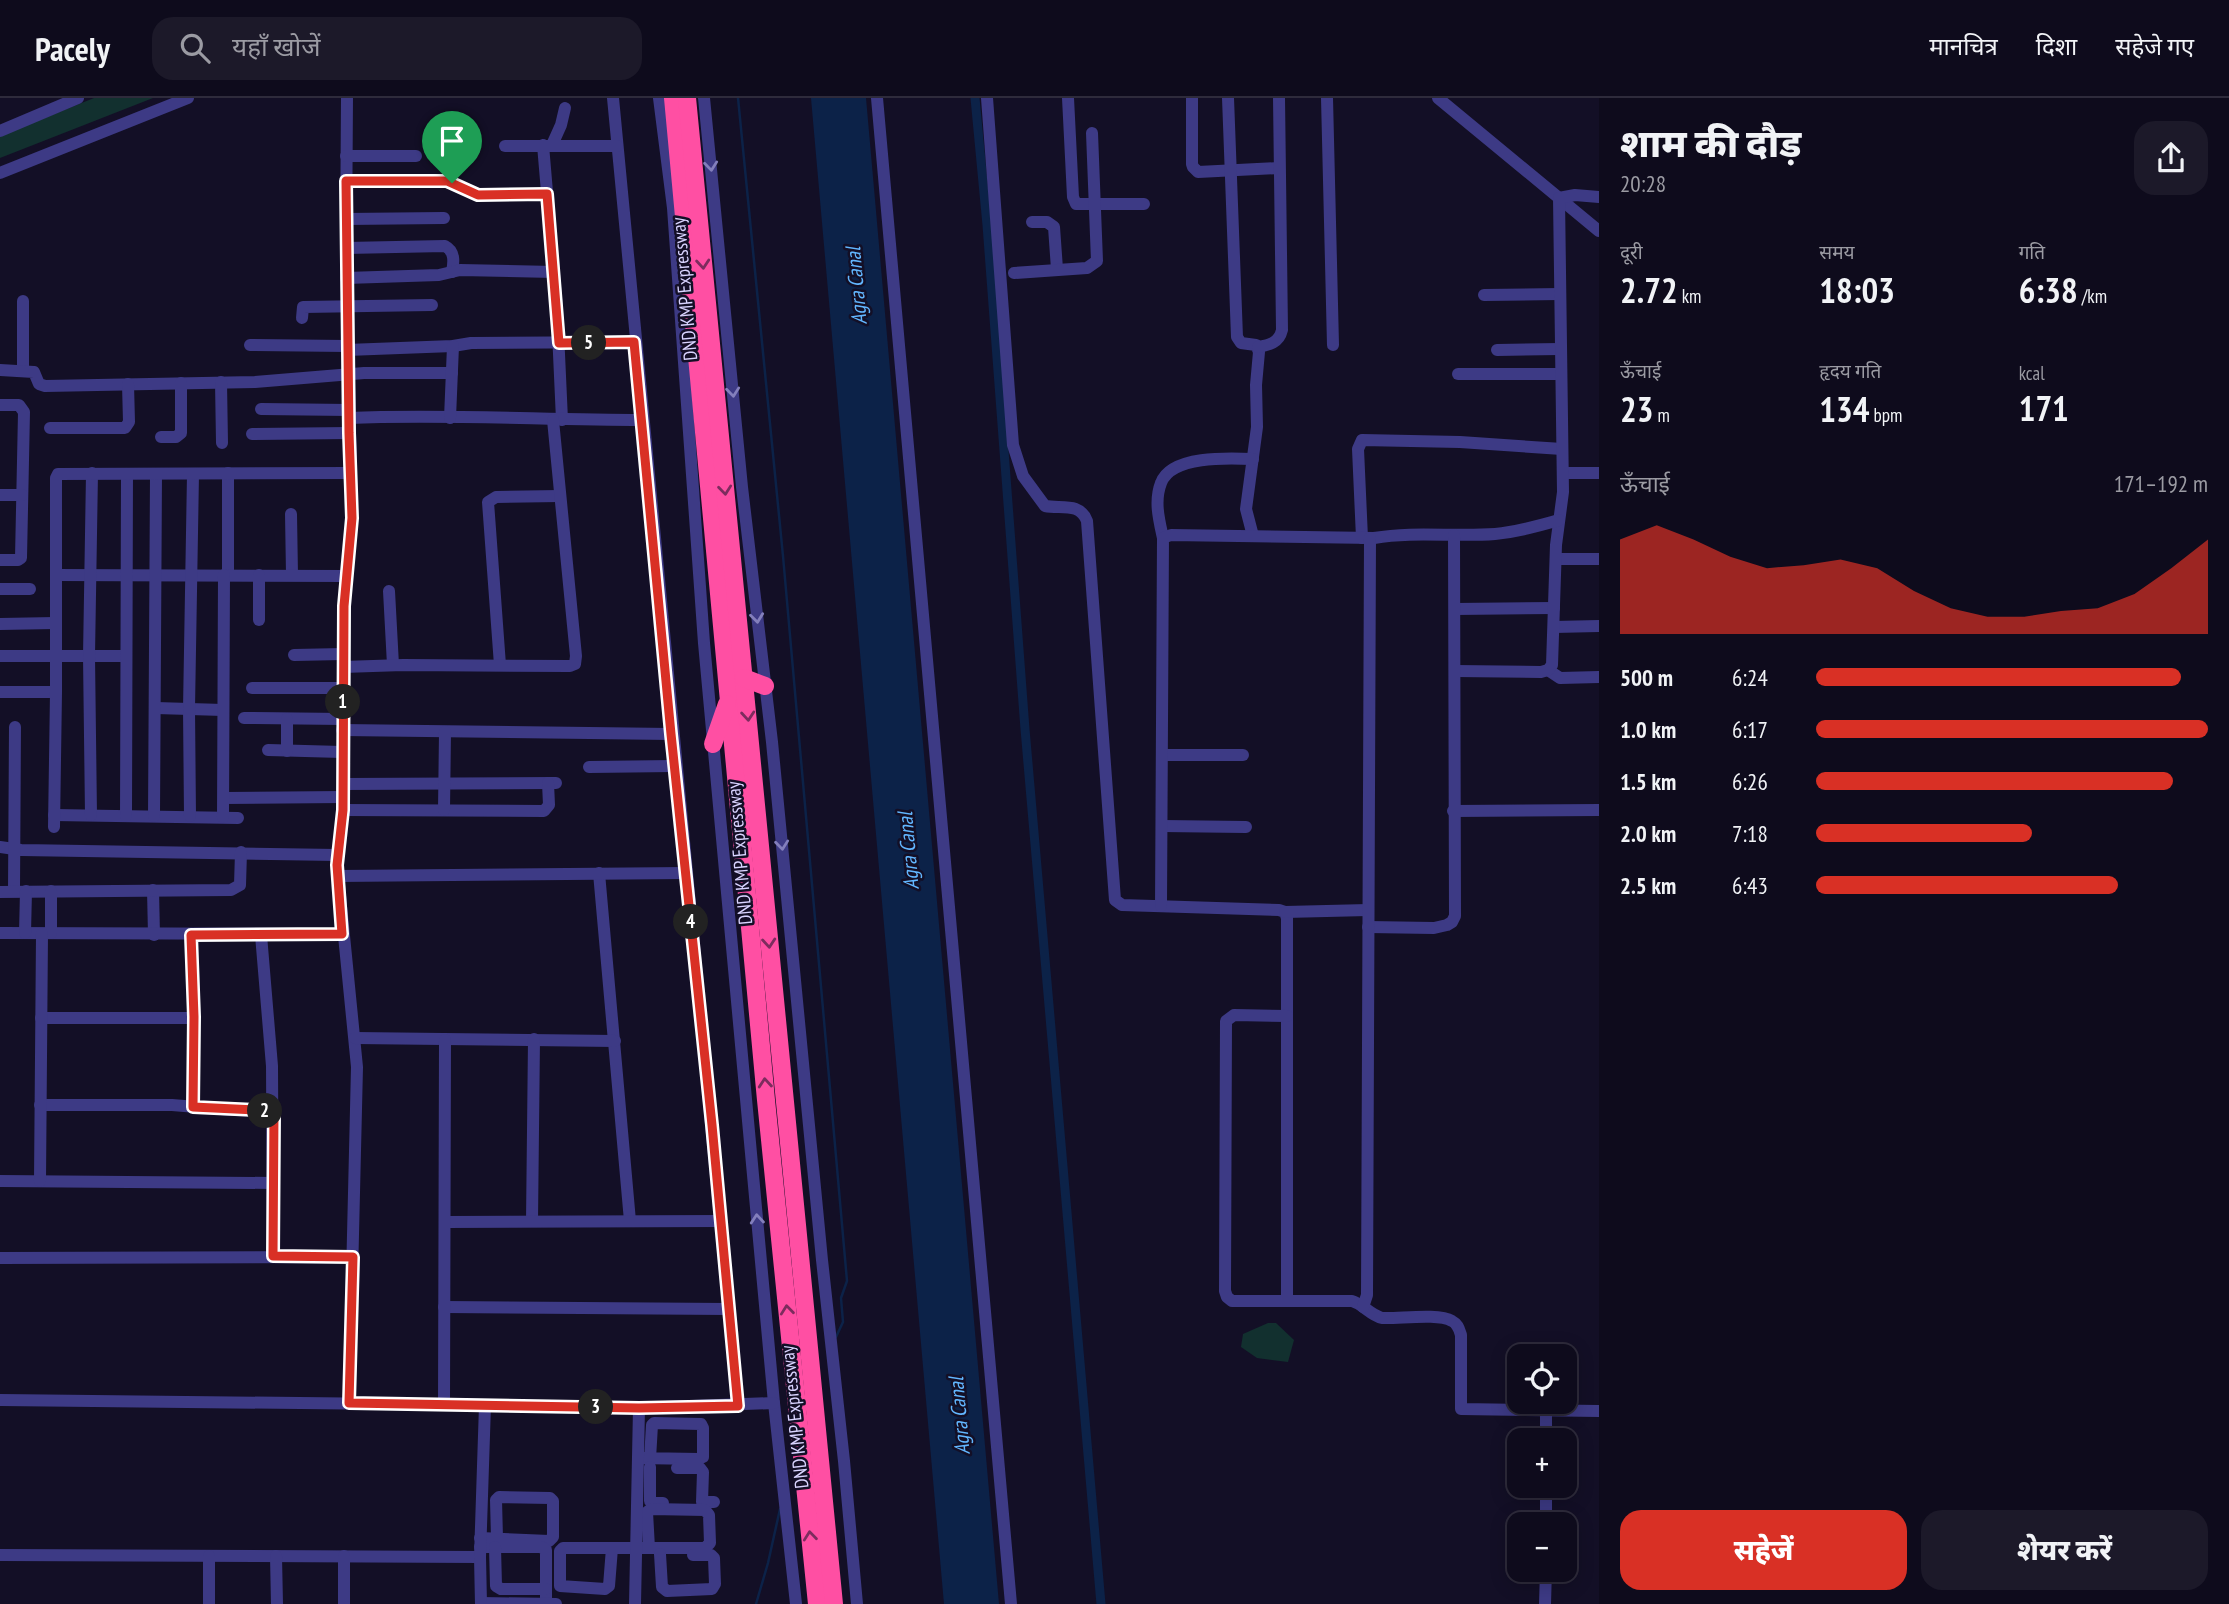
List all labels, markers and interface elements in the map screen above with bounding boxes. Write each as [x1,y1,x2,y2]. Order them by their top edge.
search box [152,17,642,80]
text: Pacely [35,27,110,70]
icon: search [176,29,214,67]
text: यहाँ खोजें [232,30,321,63]
text: मानचित्र [1929,31,1998,62]
text: दिशा [2036,31,2077,62]
text: सहेजे गए [2115,31,2194,62]
pin [422,111,482,183]
text: शाम की दौड़ [1620,118,1801,167]
button: share [2134,121,2208,195]
icon: arrive [433,122,471,160]
one-way arrow [703,160,718,172]
text: 20:28 [1620,169,1666,198]
street label: DND KMP Expressway [666,216,702,362]
text: दूरी [1620,240,1643,264]
text: समय [1819,240,1855,264]
text: गति [2019,240,2045,264]
water label: Agra Canal [839,244,873,326]
one-way arrow [695,258,710,269]
text: 2.72 [1620,267,1678,313]
text: 18:03 [1819,267,1895,313]
text: 6:38 [2019,267,2078,313]
text: km [1678,284,1701,308]
text: /km [2078,284,2107,308]
pin: 5 [572,326,606,360]
text: 5 [584,330,593,354]
text: ऊँचाई [1620,359,1661,383]
text: हृदय गति [1819,359,1881,383]
text: kcal [2019,361,2045,385]
text: 171 [2019,385,2069,431]
text: 23 [1620,386,1653,432]
text: 134 [1819,386,1870,432]
one-way arrow [725,387,740,398]
text: m [1653,403,1670,427]
text: bpm [1870,403,1902,427]
text: ऊँचाई [1620,469,1670,498]
text: 171–192 m [2114,469,2208,498]
one-way arrow [717,485,732,496]
one-way arrow [750,613,765,624]
text: 500 m [1620,663,1673,692]
text: 6:24 [1732,663,1768,692]
pin: 1 [326,684,360,720]
text: 1 [338,689,347,713]
one-way arrow [740,711,755,722]
text: 1.0 km [1620,715,1676,744]
text: 6:17 [1732,715,1768,744]
text: 1.5 km [1620,767,1676,796]
text: 6:26 [1732,767,1768,796]
street label: DND KMP Expressway [721,780,757,926]
water label: Agra Canal [891,809,925,891]
text: 2.0 km [1620,819,1676,848]
text: 7:18 [1732,819,1768,848]
one-way arrow [774,839,789,850]
text: 2.5 km [1620,871,1676,900]
text: 6:43 [1732,871,1768,900]
pin: 4 [674,904,708,940]
text: 4 [686,909,695,933]
one-way arrow [761,938,776,949]
one-way arrow [758,1078,773,1089]
pin: 2 [247,1094,282,1128]
text: 2 [260,1098,269,1122]
one-way arrow [750,1213,765,1225]
one-way arrow [780,1304,795,1315]
street label: DND KMP Expressway [774,1343,813,1490]
map controls [1507,1344,1577,1582]
button: locate [1507,1344,1577,1414]
water label: Agra Canal [942,1374,976,1456]
pin: 3 [578,1390,614,1424]
text: 3 [591,1394,600,1418]
button: + [1507,1428,1577,1498]
button: सहेजें [1620,1510,1907,1590]
button: शेयर करें [1921,1510,2208,1590]
button: − [1507,1512,1577,1582]
one-way arrow [803,1530,818,1541]

